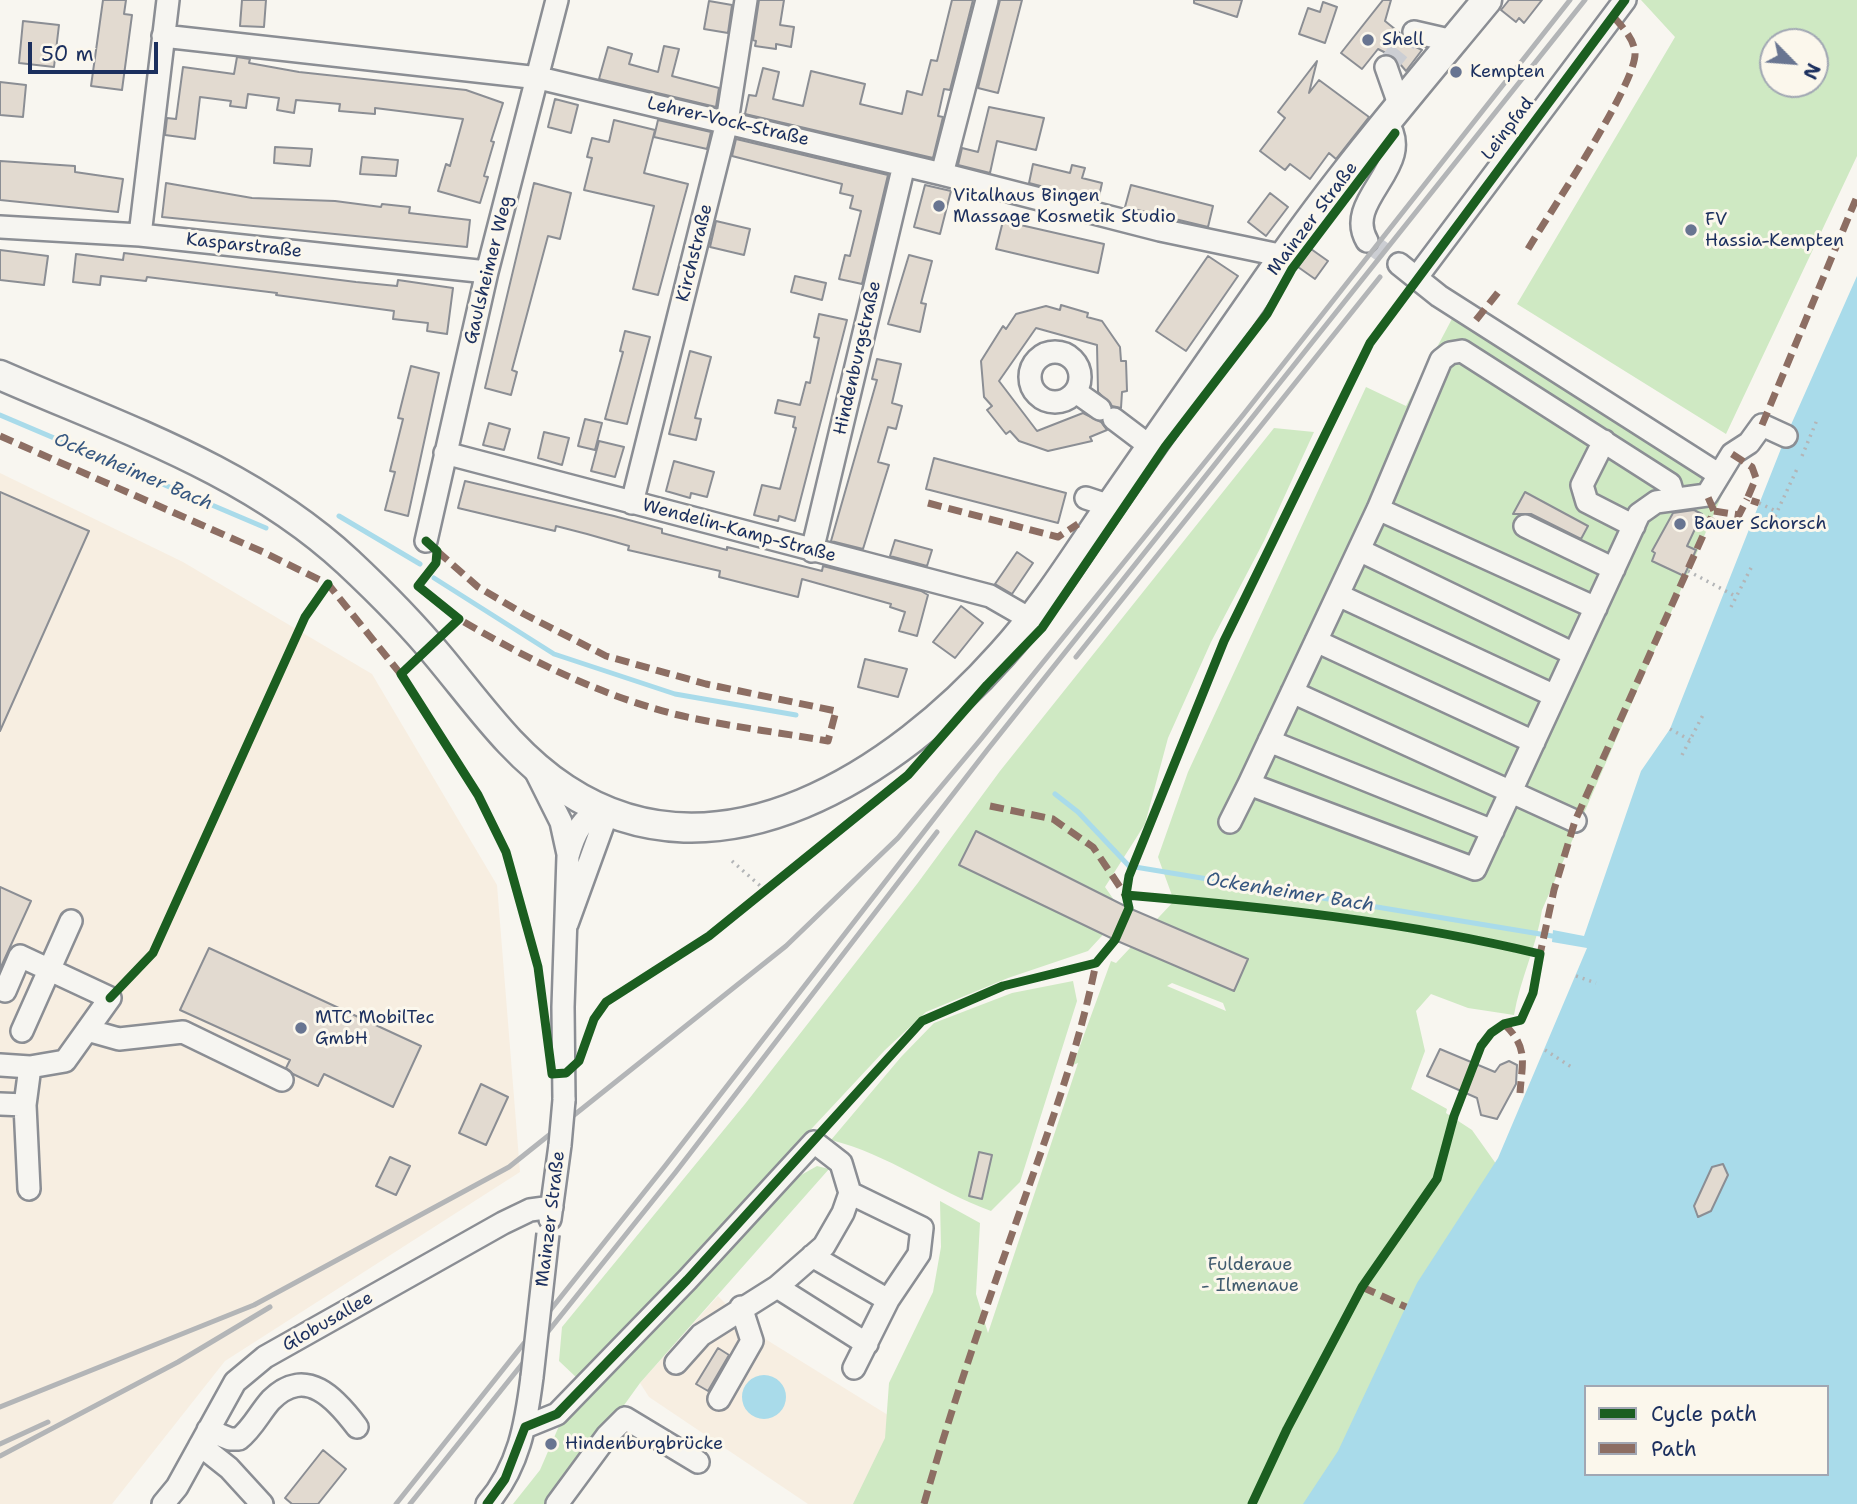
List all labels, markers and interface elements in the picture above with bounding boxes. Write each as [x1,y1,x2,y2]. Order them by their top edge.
scale bar [32,28,161,72]
north arrow [1759,28,1829,98]
place label: Shell [1382,29,1424,51]
marker: Shell [1360,32,1376,48]
text: 50 m [41,40,94,68]
text: N [1797,59,1826,83]
place label: Kempten [1470,61,1545,83]
marker: Kempten [1448,64,1464,80]
street label: Lehrer-Vock-Straße [645,93,811,151]
street label: Leinpfad [1477,93,1539,165]
street label: Mainzer Straße [1263,158,1363,280]
place label: Vitalhaus Bingen Massage Kosmetik Studio [953,185,1176,228]
street label: Gaulsheimer Weg [460,193,518,347]
marker: Vitalhaus Bingen Massage Kosmetik Studio [931,198,947,214]
street label: Kirchstraße [672,202,718,304]
place label: FV Hassia-Kempten [1705,209,1844,252]
marker: FV Hassia-Kempten [1683,222,1699,238]
street label: Kasparstraße [185,229,303,263]
street label: Hindenburgstraße [830,279,886,437]
water label: Ockenheimer Bach [50,428,216,516]
street label: Wendelin-Kamp-Straße [640,495,838,567]
place label: Bauer Schorsch [1694,513,1827,535]
marker: Bauer Schorsch [1672,516,1688,532]
water label: Ockenheimer Bach [1204,868,1376,918]
place label: MTC MobilTec GmbH [315,1007,435,1050]
marker: MTC MobilTec GmbH [293,1020,309,1036]
street label: Mainzer Straße [532,1150,570,1288]
park label: Fulderaue - Ilmenaue [1201,1254,1299,1296]
street label: Globusallee [279,1287,377,1357]
legend [1584,1385,1829,1476]
text: Cycle path [1651,1400,1757,1428]
place label: Hindenburgbrücke [565,1433,723,1455]
text: Path [1651,1435,1697,1463]
marker: Hindenburgbrücke [543,1436,559,1452]

